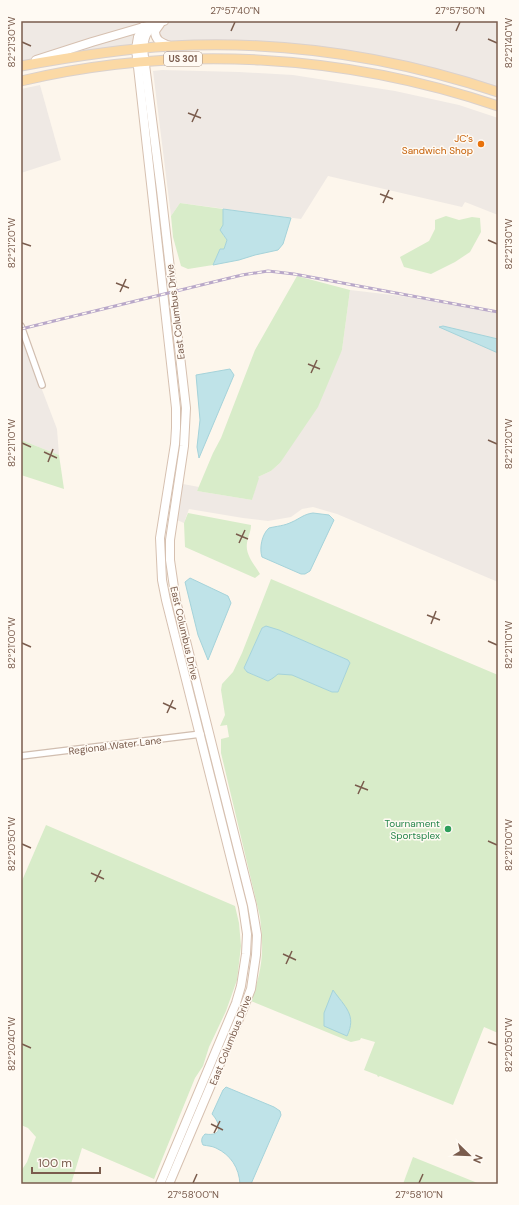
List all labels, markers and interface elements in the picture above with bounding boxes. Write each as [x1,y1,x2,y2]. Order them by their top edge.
text: 27°57'40"N [210,4,260,17]
text: 27°57'50"N [435,4,485,17]
text: 82°21'30"W [5,16,18,67]
text: 82°21'40"W [502,17,515,68]
road number: US 301 [164,52,202,66]
place label: JC’s Sandwich Shop [402,132,473,157]
marker: JC’s Sandwich Shop [476,139,486,149]
text: 82°21'20"W [5,217,18,268]
text: 82°21'30"W [502,218,515,269]
street label: East Columbus Drive [163,263,188,360]
text: 82°21'20"W [502,418,515,469]
text: 82°21'10"W [5,419,18,467]
street label: East Columbus Drive [167,585,202,682]
text: 82°21'00"W [5,617,18,669]
text: 82°21'10"W [502,621,515,669]
street label: Regional Water Lane [68,733,163,758]
text: 82°20'50"W [5,816,18,871]
place label: Tournament Sportsplex [385,817,440,842]
text: 82°21'00"W [502,819,515,871]
marker: Tournament Sportsplex [443,824,453,834]
street label: East Columbus Drive [206,993,255,1087]
text: 82°20'40"W [5,1017,18,1071]
text: 82°20'50"W [502,1017,515,1072]
north arrow [449,1135,489,1175]
scale bar [32,1149,100,1175]
text: N [470,1152,486,1165]
text: 100 m [38,1155,72,1171]
text: 27°58'00"N [167,1188,219,1201]
text: 27°58'10"N [395,1188,443,1201]

